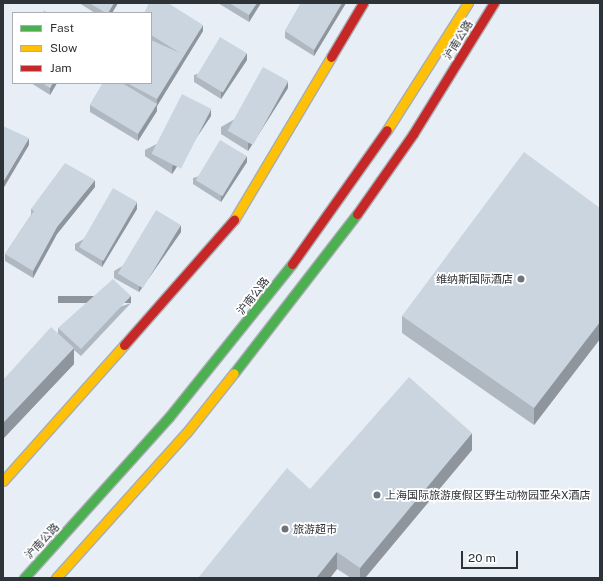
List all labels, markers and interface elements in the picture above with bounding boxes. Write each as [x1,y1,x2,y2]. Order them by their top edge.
legend [12,12,152,84]
street label: 沪南公路 [441,18,475,62]
text: Fast [50,21,74,35]
text: Slow [50,41,77,55]
text: Jam [50,61,72,75]
place label: 维纳斯国际酒店 [436,272,513,286]
marker: 维纳斯国际酒店 [516,274,526,284]
street label: 沪南公路 [234,275,272,317]
place label: 上海国际旅游度假区野生动物园亚朵X酒店 [385,488,591,502]
marker: 上海国际旅游度假区野生动物园亚朵X酒店 [372,490,382,500]
street label: 沪南公路 [22,520,62,562]
place label: 旅游超市 [293,522,337,536]
marker: 旅游超市 [280,524,290,534]
scale bar [463,543,520,569]
text: 20 m [468,551,496,565]

